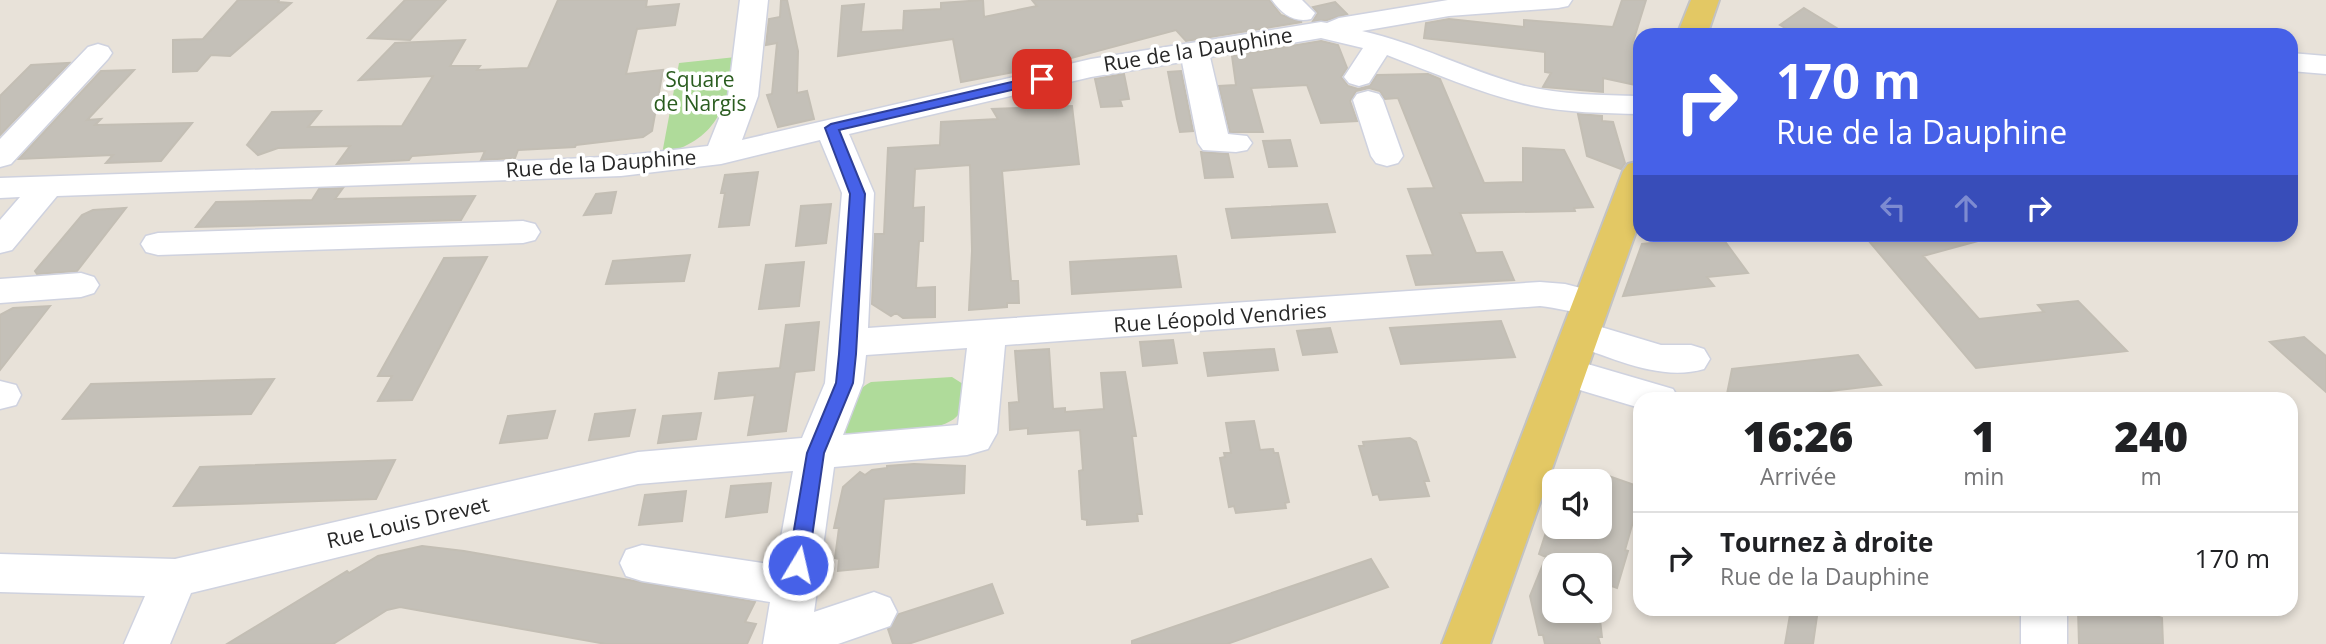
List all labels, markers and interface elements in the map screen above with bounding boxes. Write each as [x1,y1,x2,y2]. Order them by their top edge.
street label: Rue de la Dauphine [1101,20,1294,78]
text: 170 m [1776,47,1921,113]
pin [1012,49,1072,109]
icon: right [1661,56,1752,147]
icon: arrive [1023,60,1061,98]
park label: Square de Nargis [654,65,746,117]
text: Rue de la Dauphine [1776,110,2067,153]
street label: Rue de la Dauphine [505,142,697,184]
icon: left [1874,189,1912,227]
icon: ahead [1947,189,1985,227]
icon: right [2020,189,2058,227]
street label: Rue Léopold Vendries [1113,296,1327,338]
text: 16:26 [1743,407,1853,464]
text: 1 [1972,407,1996,464]
text: 240 [2114,407,2188,464]
text: Arrivée [1760,460,1836,492]
text: min [1963,460,2004,492]
text: m [2141,460,2162,492]
map controls [1542,469,1612,623]
button: sound [1542,469,1612,539]
street label: Rue Louis Drevet [324,490,492,554]
text: Tournez à droite [1720,524,1933,560]
position arrow [761,528,835,602]
icon: right [1661,539,1699,577]
text: 170 m [2195,540,2270,576]
button: search [1542,553,1612,623]
text: Rue de la Dauphine [1720,560,1929,592]

